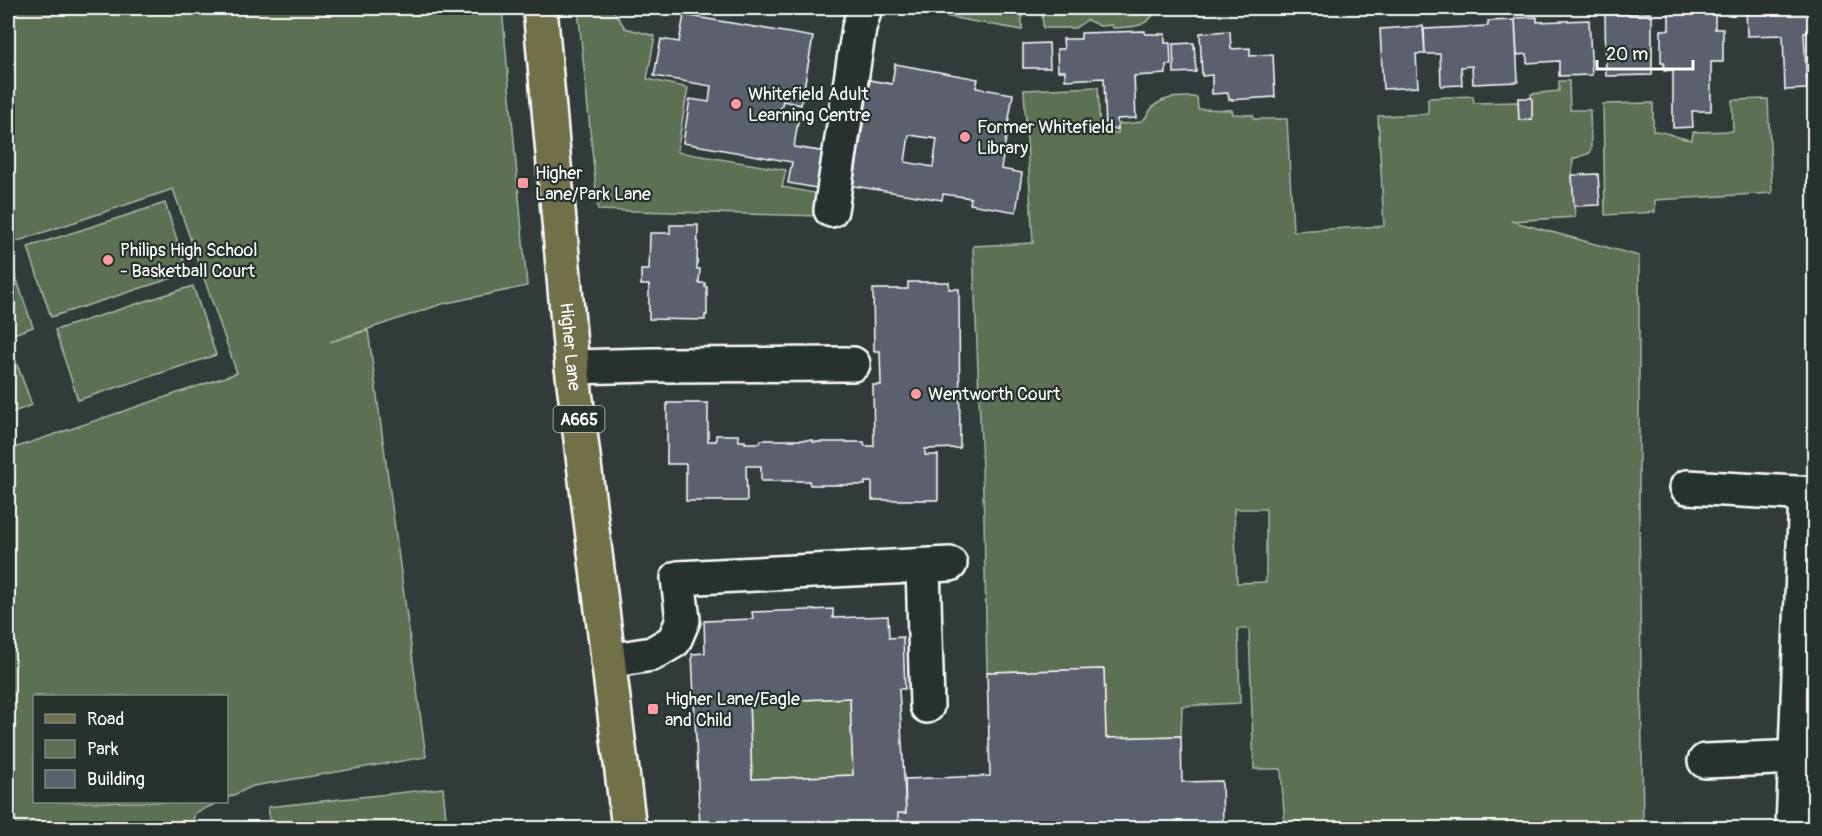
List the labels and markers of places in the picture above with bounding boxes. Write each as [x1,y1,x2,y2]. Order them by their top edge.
place label: Whitefield Adult Learning Centre [748,83,870,127]
marker: Whitefield Adult Learning Centre [729,97,743,111]
place label: Former Whitefield Library [977,116,1114,160]
marker: Former Whitefield Library [958,130,972,144]
place label: Higher Lane/Park Lane [535,162,651,206]
marker: Higher Lane/Park Lane [516,176,530,190]
place label: Philips High School - Basketball Court [120,239,258,283]
marker: Philips High School - Basketball Court [101,253,115,267]
place label: Wentworth Court [928,383,1061,406]
marker: Wentworth Court [909,387,923,401]
place label: Higher Lane/Eagle and Child [665,688,800,732]
marker: Higher Lane/Eagle and Child [646,702,660,716]

